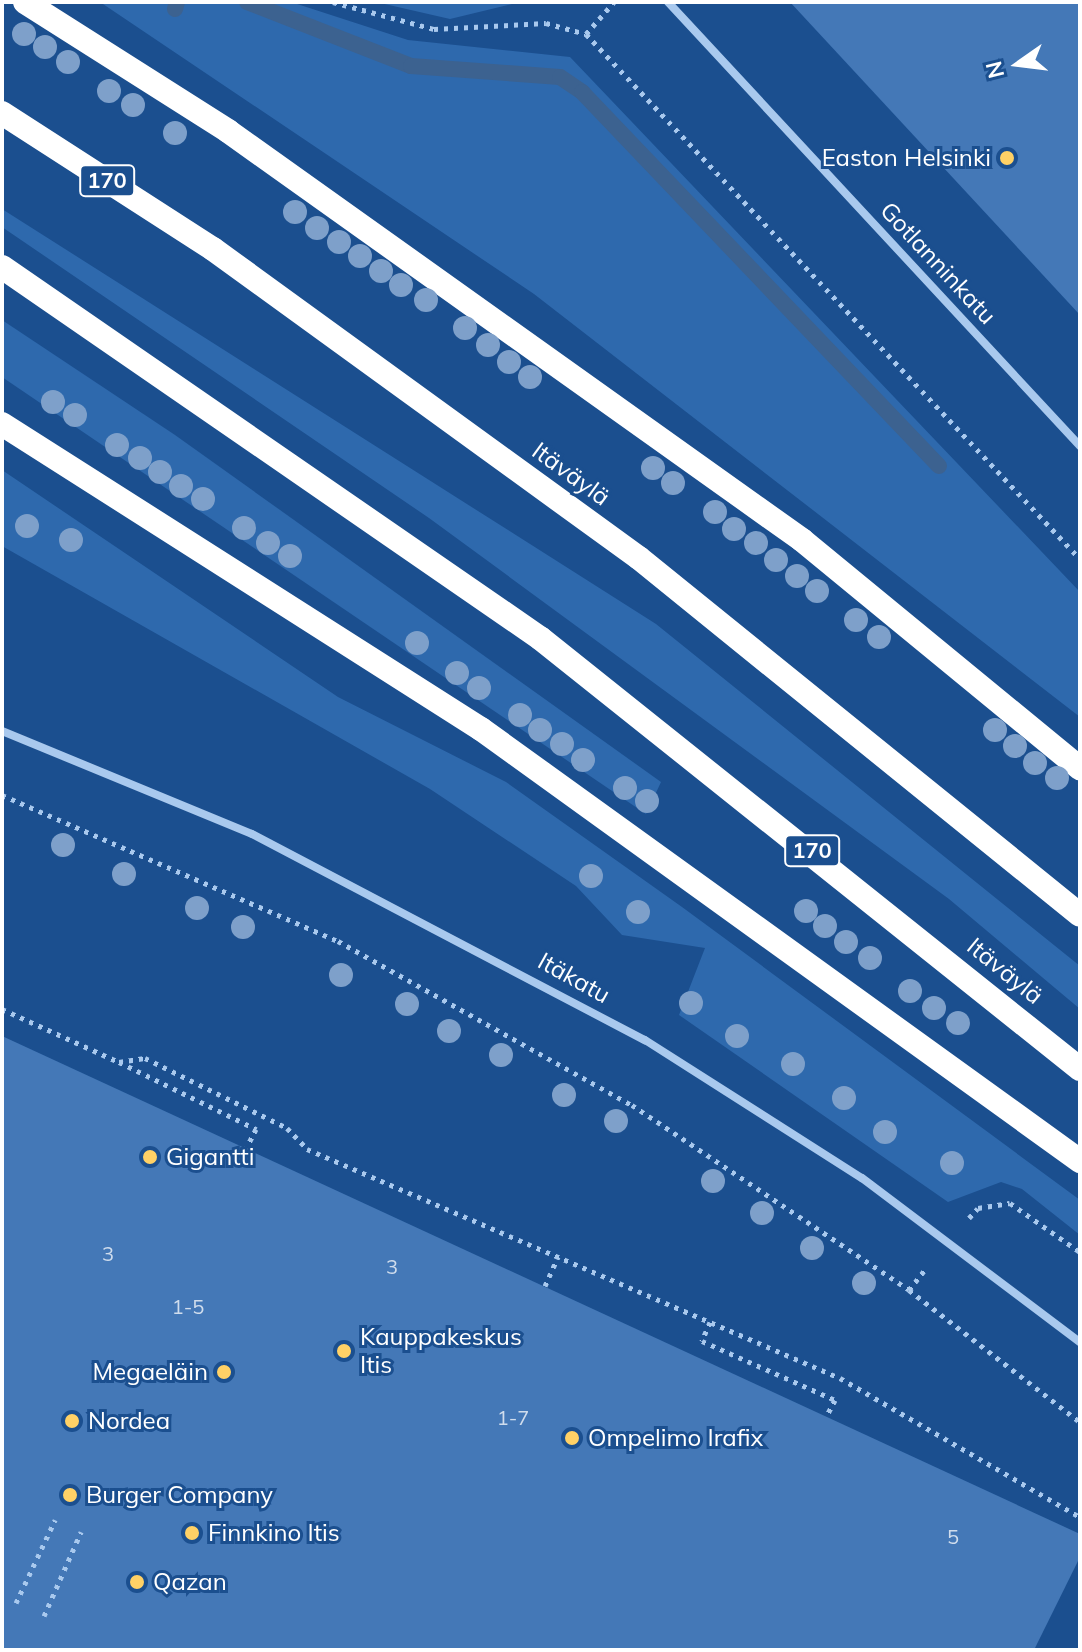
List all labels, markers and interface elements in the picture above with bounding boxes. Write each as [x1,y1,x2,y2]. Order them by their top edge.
north arrow [978,24,1058,104]
text: N [979,58,1010,81]
place label: Easton Helsinki [822,144,991,172]
marker: Easton Helsinki [998,149,1016,167]
road number: 170 [79,163,135,199]
street label: Gotlanninkatu [874,196,1002,330]
street label: Itäväylä [527,436,615,512]
road number: 170 [784,833,840,869]
street label: Itäväylä [961,932,1049,1010]
street label: Itäkatu [533,947,615,1009]
place label: Gigantti [166,1143,254,1171]
marker: Gigantti [141,1148,159,1166]
house number: 3 [102,1241,114,1265]
house number: 3 [386,1254,398,1278]
house number: 1-5 [172,1294,204,1318]
place label: Kauppakeskus Itis [360,1323,522,1379]
marker: Kauppakeskus Itis [335,1342,353,1360]
place label: Megaeläin [93,1358,208,1386]
marker: Megaeläin [215,1363,233,1381]
house number: 1-7 [497,1405,529,1429]
place label: Nordea [88,1407,170,1435]
marker: Nordea [63,1412,81,1430]
place label: Ompelimo Irafix [588,1424,763,1452]
marker: Ompelimo Irafix [563,1429,581,1447]
place label: Burger Company [86,1481,273,1509]
marker: Burger Company [61,1486,79,1504]
place label: Finnkino Itis [208,1519,340,1547]
marker: Finnkino Itis [183,1524,201,1542]
house number: 5 [947,1524,959,1548]
place label: Qazan [153,1568,227,1596]
marker: Qazan [128,1573,146,1591]

